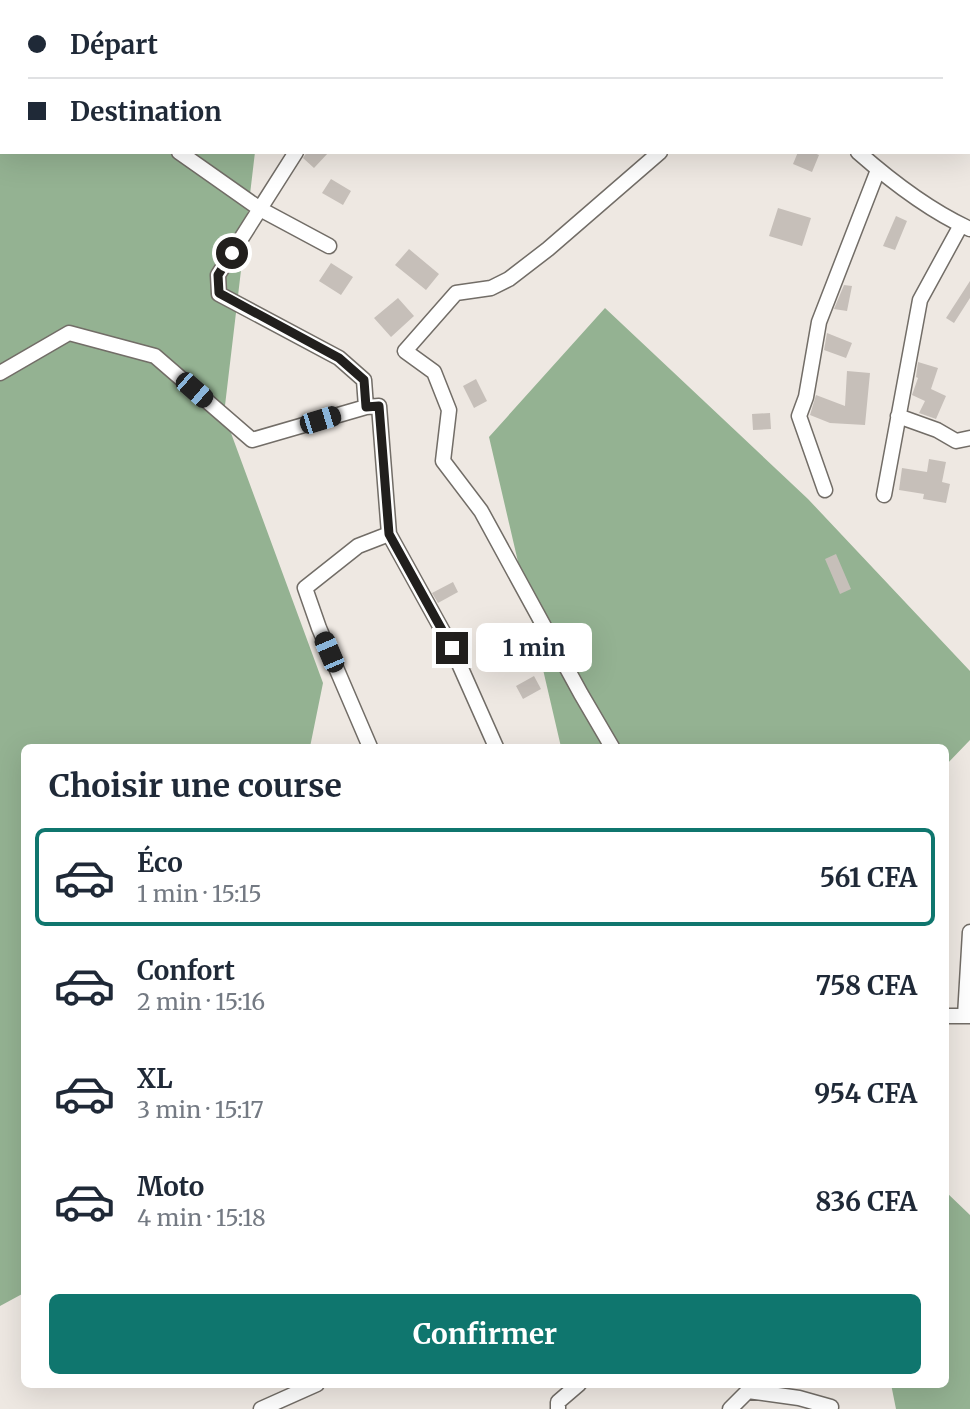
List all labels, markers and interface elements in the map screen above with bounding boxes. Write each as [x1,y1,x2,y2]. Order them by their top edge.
text: Départ [70,28,158,61]
text: Destination [70,95,222,128]
route start [216,237,248,269]
car [172,368,217,412]
car [297,404,344,436]
callout: 1 min [476,624,592,672]
car [312,629,347,675]
route end [436,632,468,664]
text: 1 min [503,633,565,662]
text: Choisir une course [49,766,342,806]
icon: car [53,846,116,909]
text: Éco [137,846,183,879]
text: 561 CFA [820,861,917,894]
text: 1 min · 15:15 [137,879,262,908]
icon: car [53,954,116,1017]
text: Confort [137,954,235,987]
text: 758 CFA [815,969,917,1002]
text: 2 min · 15:16 [137,987,265,1016]
icon: car [53,1062,116,1125]
text: XL [137,1062,173,1095]
text: 954 CFA [814,1077,917,1110]
text: 3 min · 15:17 [137,1095,264,1124]
icon: car [53,1170,116,1233]
text: Moto [137,1170,204,1203]
text: 836 CFA [815,1185,917,1218]
text: 4 min · 15:18 [137,1203,266,1232]
button: Confirmer [49,1294,921,1374]

